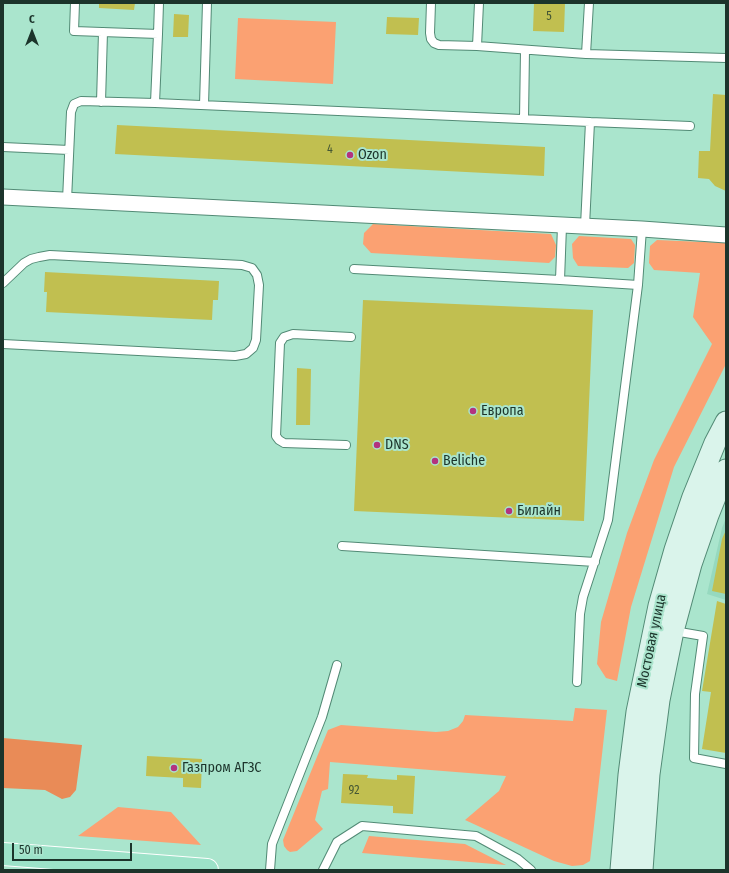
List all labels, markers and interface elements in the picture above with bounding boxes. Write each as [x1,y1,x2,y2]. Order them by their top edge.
house number: 5 [546,10,552,24]
north arrow [12,12,52,52]
text: С [29,13,35,26]
house number: 4 [327,143,333,157]
place label: Ozon [358,147,387,163]
marker: Ozon [345,150,355,160]
place label: Европа [481,403,524,419]
marker: Европа [468,406,478,416]
place label: DNS [385,437,409,453]
marker: DNS [372,440,382,450]
place label: Beliche [443,453,485,469]
marker: Beliche [430,456,440,466]
place label: Билайн [517,503,561,519]
marker: Билайн [504,506,514,516]
street label: Мостовая улица [634,593,670,689]
place label: Газпром АГЗС [182,760,261,776]
marker: Газпром АГЗС [169,763,179,773]
house number: 92 [349,784,359,798]
scale bar [14,835,134,861]
text: 50 m [19,843,43,857]

